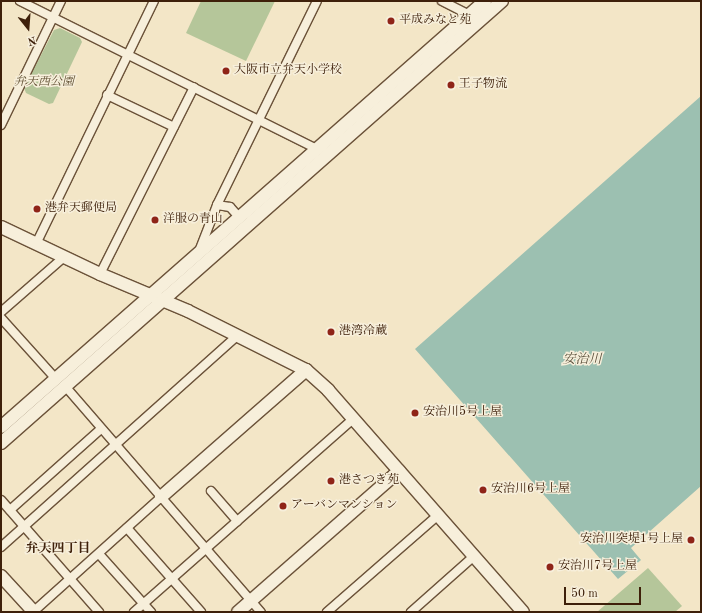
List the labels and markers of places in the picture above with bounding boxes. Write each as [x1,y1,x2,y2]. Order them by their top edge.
place label: 平成みなと苑 [399,14,471,28]
marker: 平成みなと苑 [386,16,396,26]
place label: 大阪市立弁天小学校 [234,64,342,78]
marker: 大阪市立弁天小学校 [221,66,231,76]
place label: 王子物流 [459,78,507,92]
marker: 王子物流 [446,80,456,90]
place label: 港弁天郵便局 [45,202,117,216]
marker: 港弁天郵便局 [32,204,42,214]
place label: 洋服の青山 [163,213,223,227]
marker: 洋服の青山 [150,215,160,225]
place label: 港湾冷蔵 [339,325,387,339]
marker: 港湾冷蔵 [326,327,336,337]
place label: 安治川5号上屋 [423,406,502,420]
marker: 安治川5号上屋 [410,408,420,418]
place label: 港さつき苑 [339,474,399,488]
marker: 港さつき苑 [326,476,336,486]
place label: 安治川6号上屋 [491,483,570,497]
marker: 安治川6号上屋 [478,485,488,495]
place label: アーバンマンション [291,499,399,513]
marker: アーバンマンション [278,501,288,511]
place label: 安治川突堤1号上屋 [580,533,683,547]
marker: 安治川突堤1号上屋 [686,535,696,545]
place label: 安治川7号上屋 [558,560,637,574]
marker: 安治川7号上屋 [545,562,555,572]

